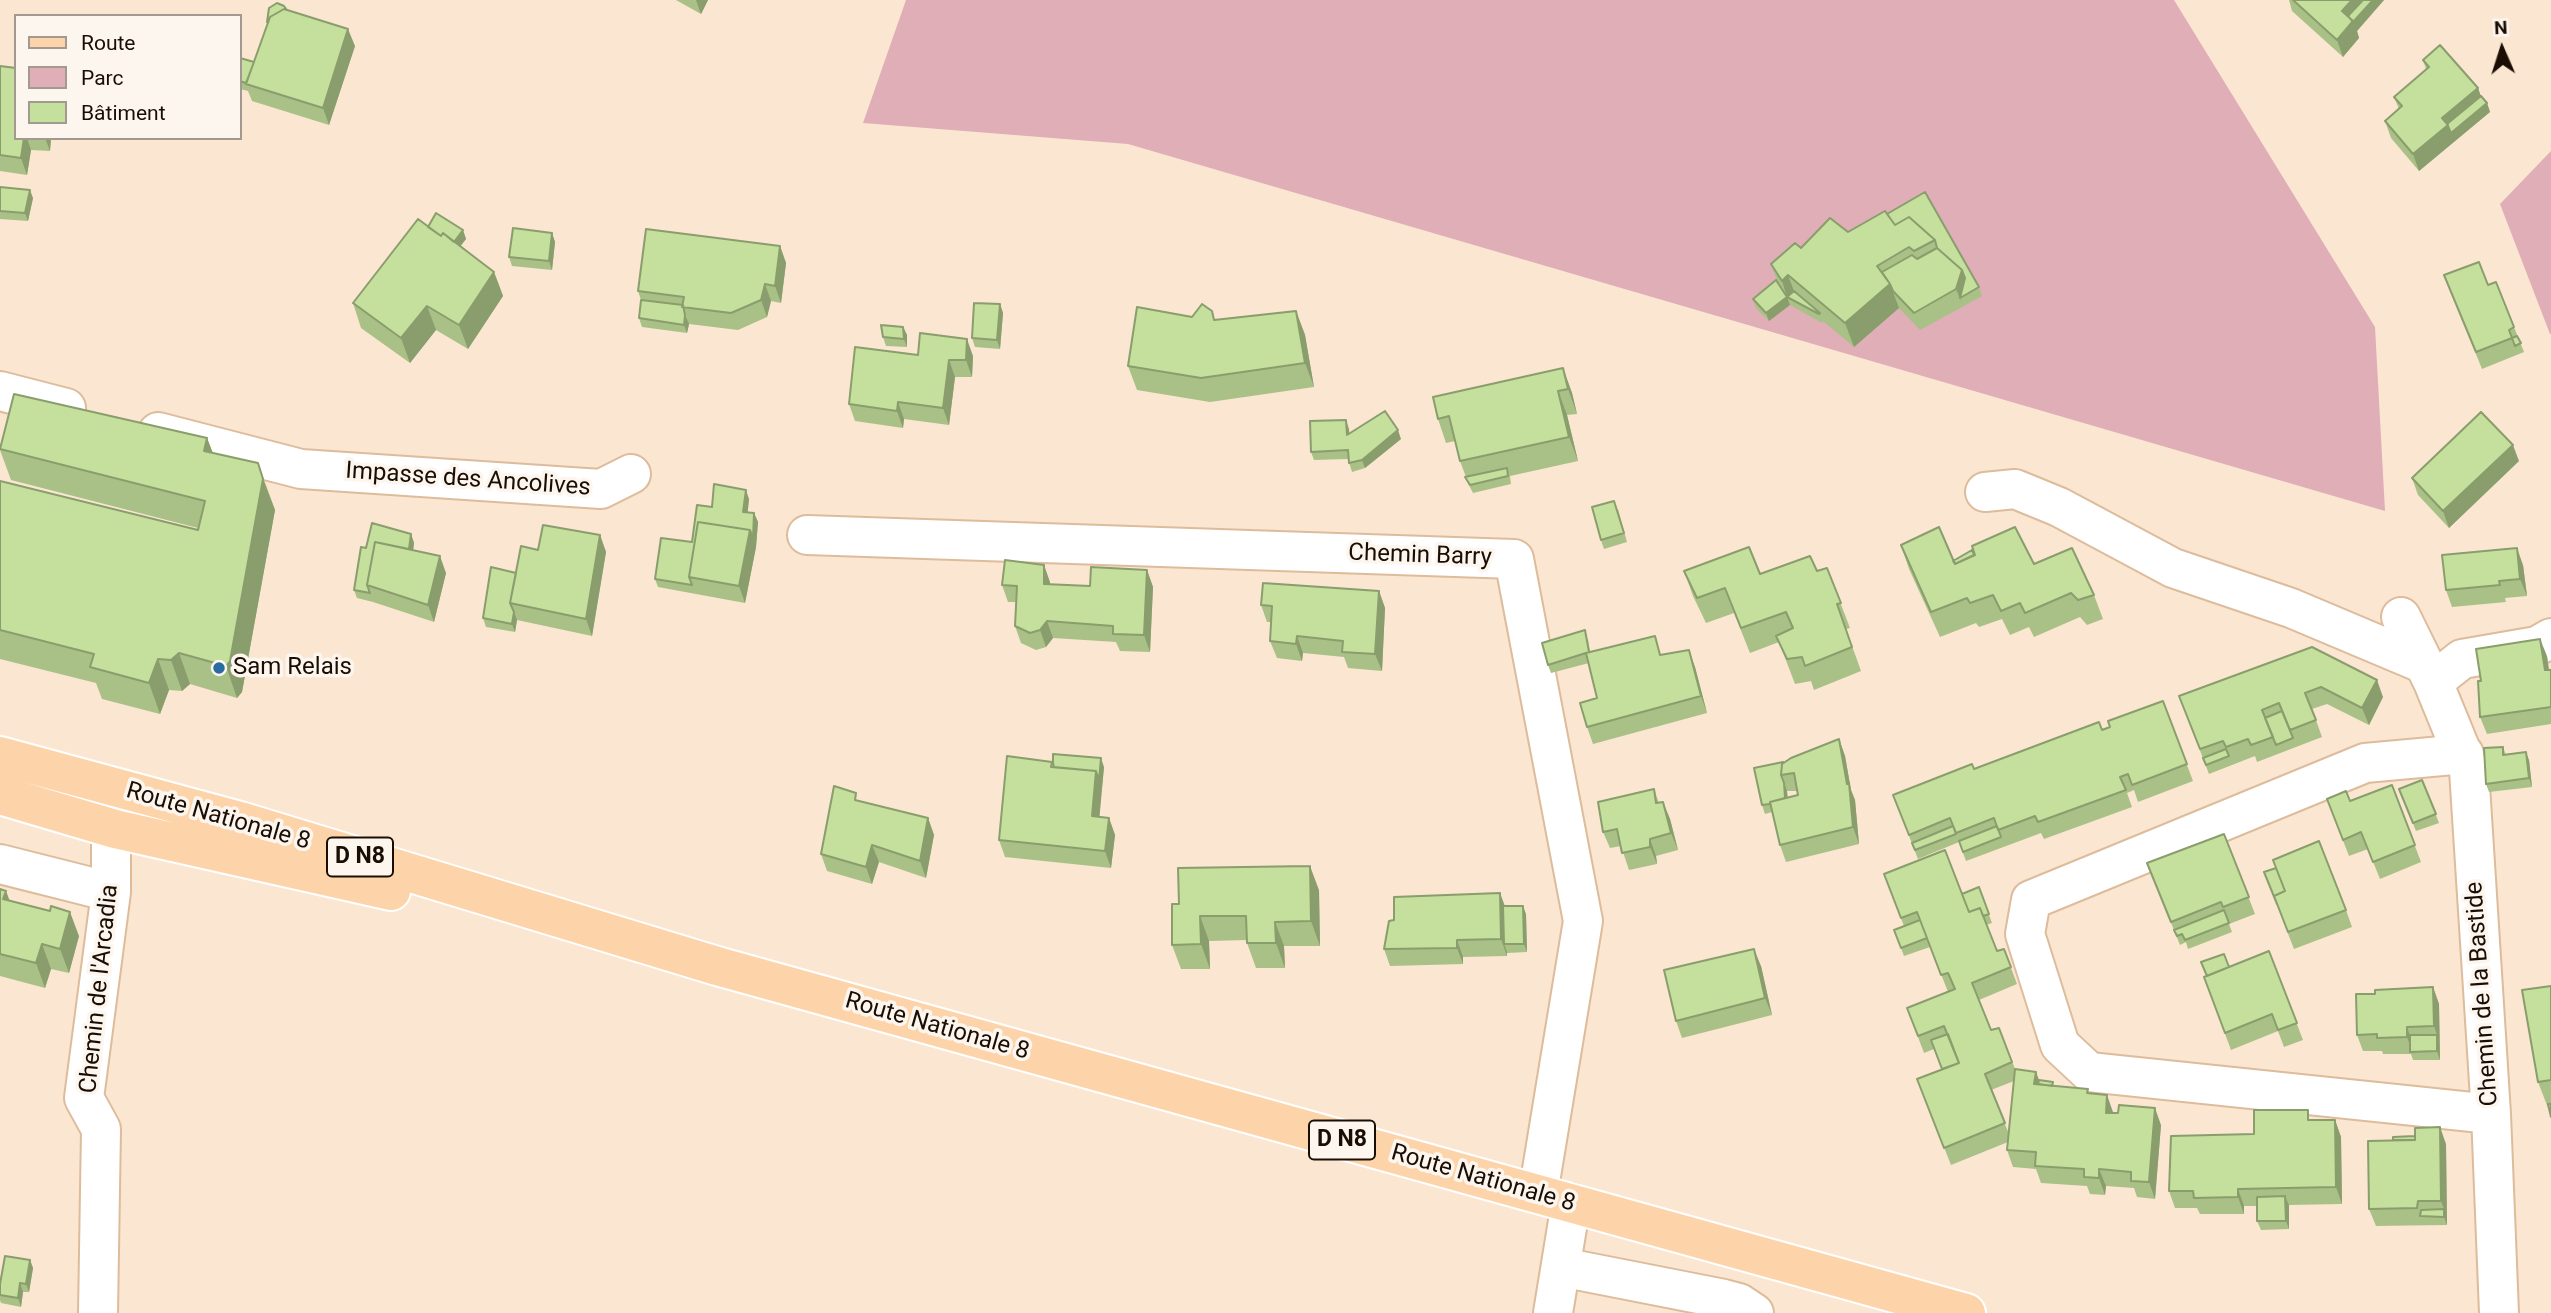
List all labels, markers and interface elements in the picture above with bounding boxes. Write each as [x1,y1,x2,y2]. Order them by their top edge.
legend [14,14,242,140]
north arrow [2467,14,2537,84]
text: N [2494,16,2508,39]
text: Route [81,31,136,55]
text: Parc [81,66,123,90]
text: Bâtiment [81,101,166,125]
street label: Impasse des Ancolives [345,457,591,503]
street label: Chemin Barry [1348,539,1492,573]
place label: Sam Relais [233,654,352,682]
marker: Sam Relais [211,660,227,676]
street label: Route Nationale 8 [123,777,313,857]
road number: D N8 [327,838,393,876]
street label: Chemin de la Bastide [2461,881,2505,1107]
street label: Chemin de l'Arcadia [75,883,125,1095]
street label: Route Nationale 8 [842,987,1032,1067]
road number: D N8 [1309,1120,1375,1160]
street label: Route Nationale 8 [1388,1139,1578,1219]

